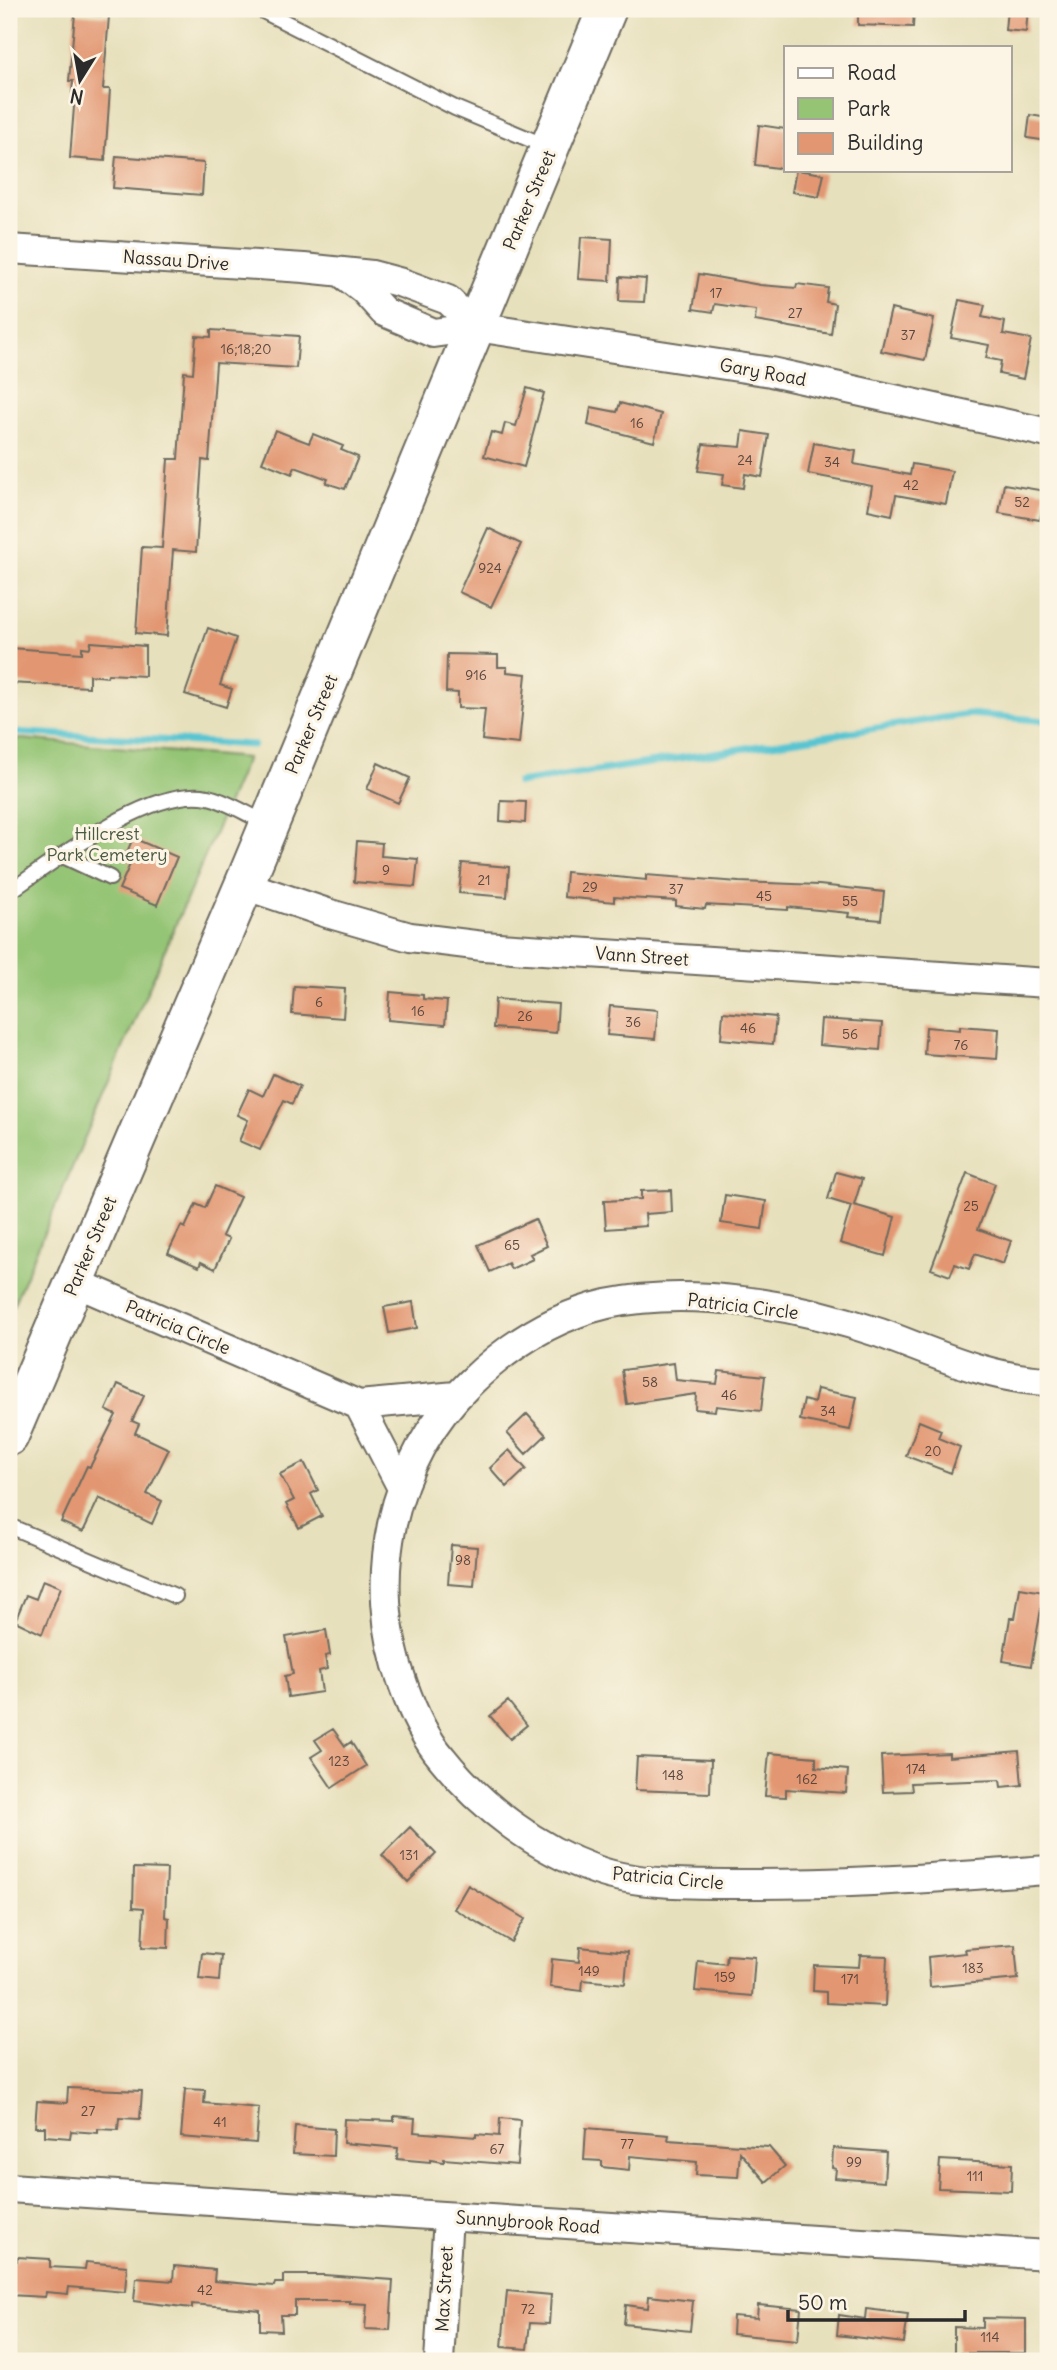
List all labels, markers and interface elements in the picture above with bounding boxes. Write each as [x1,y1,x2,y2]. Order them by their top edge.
north arrow [46,46,116,116]
legend [784,46,1012,172]
text: Road [847,59,896,86]
text: N [68,84,85,110]
text: Park [847,95,890,122]
text: Building [847,129,923,156]
street label: Parker Street [498,147,560,253]
street label: Nassau Drive [122,245,230,275]
house number: 17 [710,284,722,302]
house number: 27 [788,304,802,322]
house number: 37 [901,326,916,344]
house number: 16;18;20 [221,340,271,358]
street label: Gary Road [718,353,808,391]
house number: 16 [630,414,644,432]
house number: 24 [737,451,753,469]
house number: 34 [824,453,840,471]
house number: 42 [903,476,919,494]
house number: 52 [1014,493,1030,511]
house number: 924 [478,559,502,577]
house number: 916 [465,666,487,684]
street label: Parker Street [280,671,342,777]
park label: Hillcrest Park Cemetery [46,822,168,866]
house number: 9 [382,861,390,879]
house number: 21 [477,871,491,889]
house number: 29 [582,878,598,896]
house number: 37 [669,880,684,898]
house number: 45 [756,887,772,905]
house number: 55 [842,892,858,910]
street label: Vann Street [594,941,690,971]
house number: 6 [315,993,323,1011]
house number: 16 [411,1002,425,1020]
house number: 26 [517,1007,533,1025]
house number: 36 [625,1013,641,1031]
house number: 46 [740,1019,756,1037]
house number: 56 [842,1025,858,1043]
house number: 76 [954,1036,968,1054]
street label: Parker Street [59,1193,121,1299]
house number: 25 [963,1197,979,1215]
house number: 65 [504,1236,520,1254]
street label: Patricia Circle [686,1288,800,1324]
street label: Patricia Circle [122,1295,234,1359]
house number: 58 [642,1373,658,1391]
house number: 46 [721,1386,737,1404]
house number: 34 [820,1402,836,1420]
house number: 20 [925,1442,941,1460]
house number: 98 [455,1551,471,1569]
house number: 123 [328,1752,350,1770]
house number: 174 [906,1760,926,1778]
house number: 148 [662,1766,684,1784]
house number: 162 [796,1770,818,1788]
house number: 131 [400,1846,418,1864]
street label: Patricia Circle [611,1862,725,1894]
house number: 183 [962,1959,984,1977]
house number: 149 [578,1962,600,1980]
house number: 159 [714,1968,736,1986]
house number: 171 [841,1970,859,1988]
house number: 27 [81,2102,95,2120]
house number: 41 [213,2113,227,2131]
house number: 77 [620,2135,634,2153]
house number: 67 [490,2140,505,2158]
house number: 99 [846,2153,862,2171]
house number: 111 [967,2167,983,2185]
street label: Sunnybrook Road [455,2205,601,2239]
street label: Max Street [430,2245,458,2333]
scale bar [788,2279,964,2323]
house number: 42 [197,2281,213,2299]
text: 50 m [798,2289,847,2316]
house number: 72 [521,2300,536,2318]
house number: 114 [980,2328,1000,2346]

